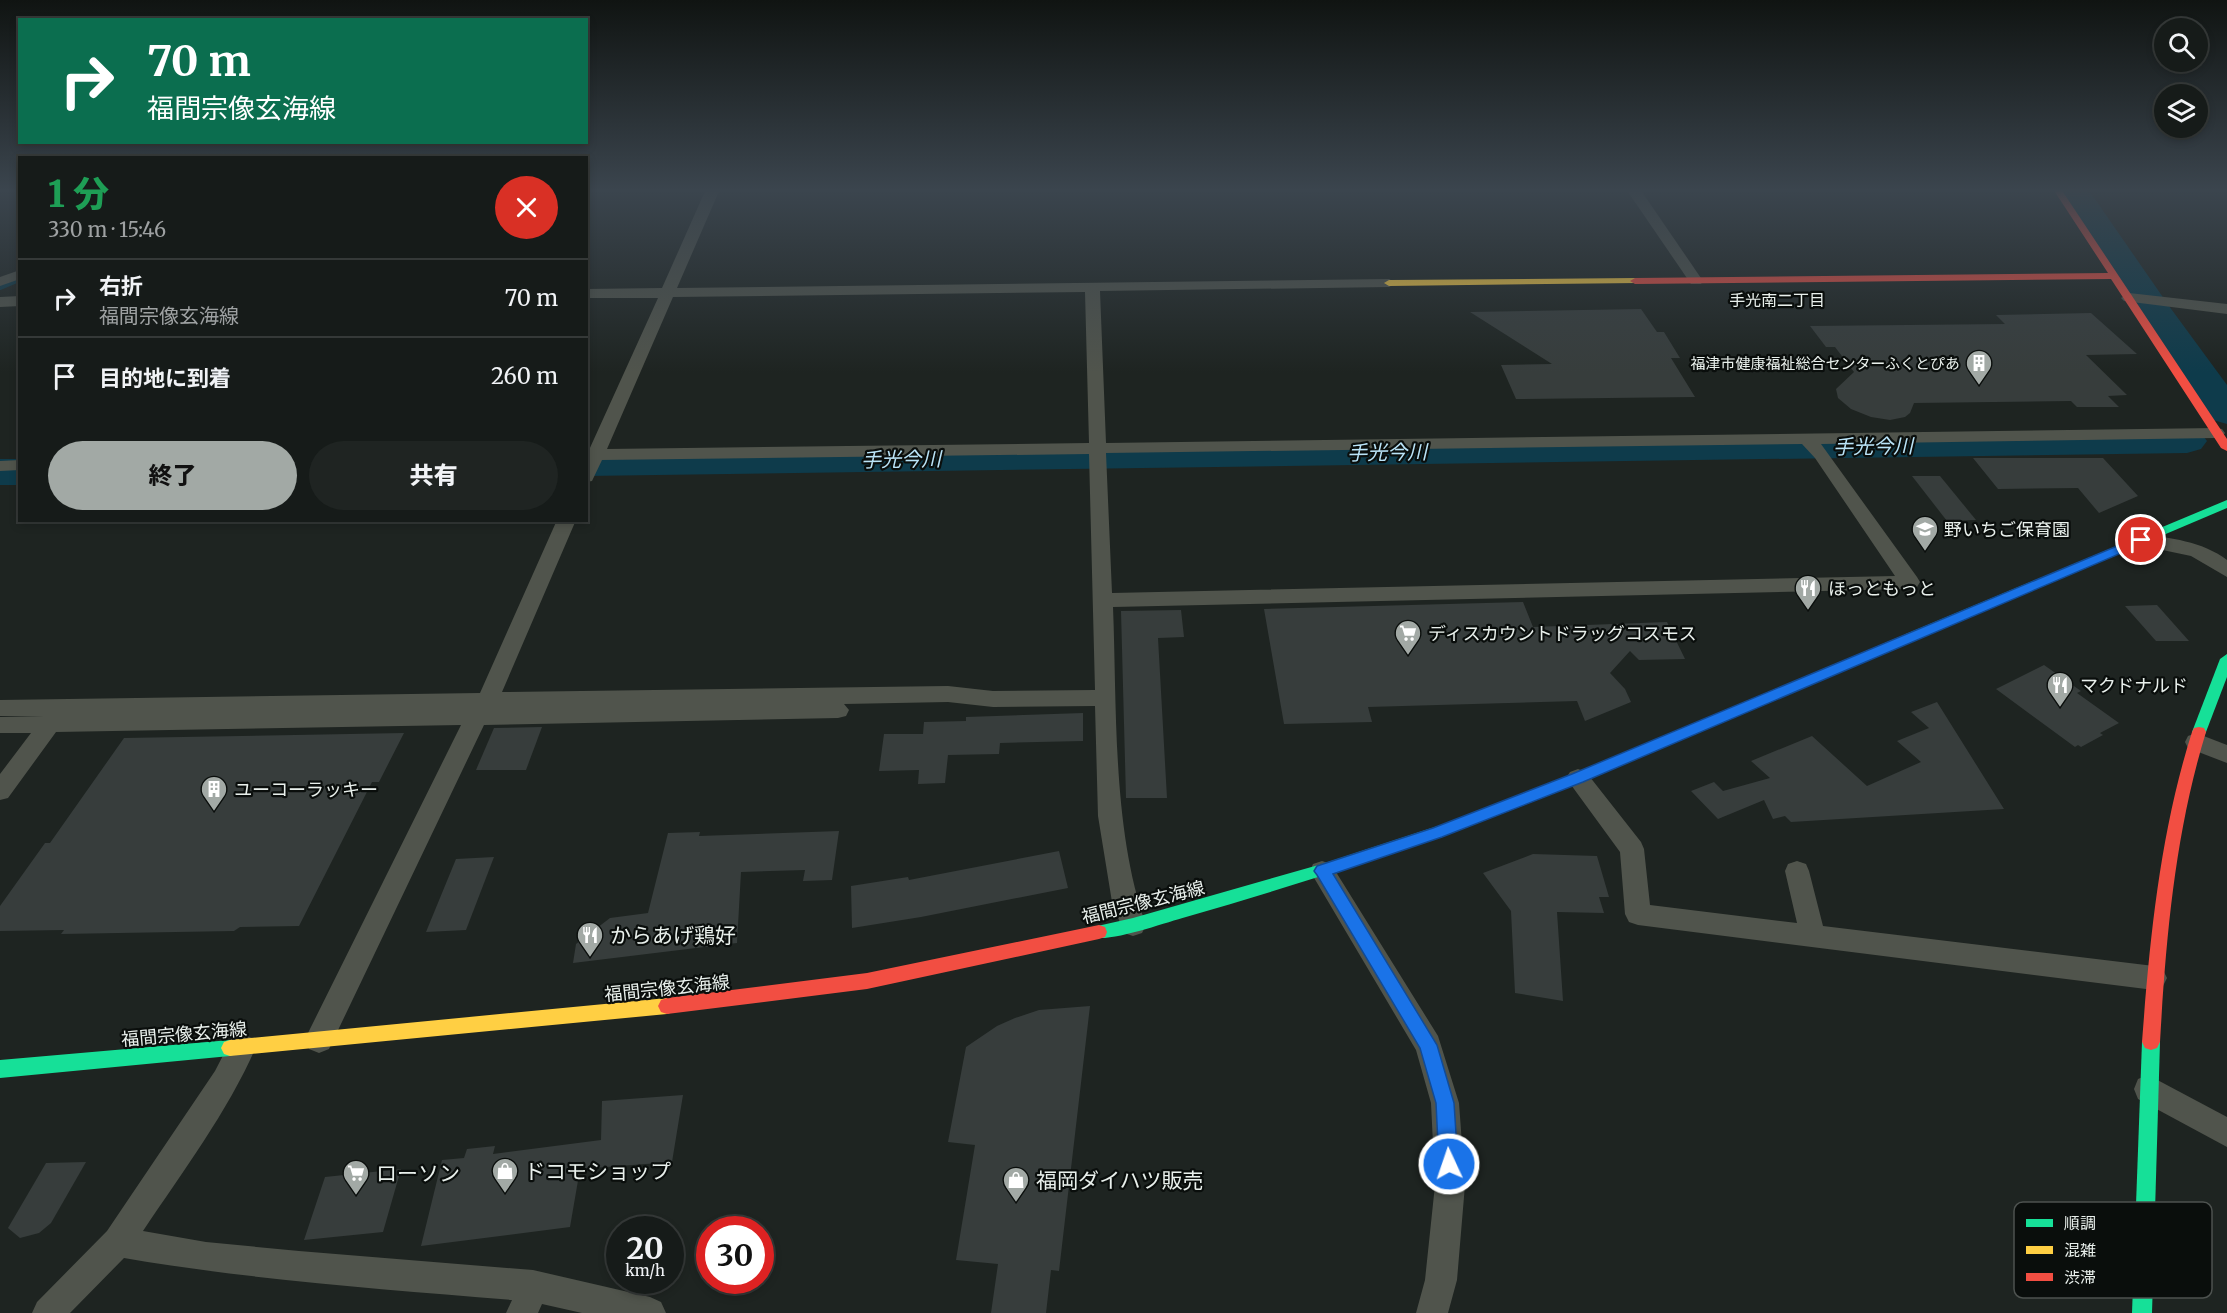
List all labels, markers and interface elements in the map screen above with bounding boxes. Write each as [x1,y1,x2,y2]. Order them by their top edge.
map controls [2154,18,2208,138]
button: search [2154,18,2208,72]
text: 70 m [147,35,251,87]
icon: right [48,42,126,120]
button: layers [2154,84,2208,138]
text: 福間宗像玄海線 [147,91,336,125]
text: 1 分 [48,172,109,217]
button: close [495,176,558,239]
text: 330 m · 15:46 [48,217,166,242]
text: 右折 [99,272,143,300]
icon: right [48,282,81,315]
text: 70 m [505,284,558,312]
district label: 手光南二丁目 [1729,290,1825,310]
text: 福間宗像玄海線 [99,303,239,328]
building icon: 福津市健康福祉総合センターふくとぴあ [1964,348,1994,386]
place label: 福津市健康福祉総合センターふくとぴあ [1691,354,1960,373]
icon: arrive [48,360,81,393]
text: 260 m [491,362,558,390]
text: 目的地に到着 [99,364,231,392]
water label: 手光今川 [1833,433,1915,459]
water label: 手光今川 [1347,439,1429,465]
button: 終了 [48,441,297,510]
button: 共有 [309,441,558,510]
water label: 手光今川 [861,446,943,472]
school or university icon: 野いちご保育園 [1910,514,1940,552]
pin [2115,514,2166,565]
place label: 野いちご保育園 [1944,518,2070,541]
icon: arrive [2124,523,2157,556]
restaurant icon: ほっともっと [1793,573,1823,611]
place label: ほっともっと [1828,577,1936,600]
supermarket icon: ディスカウントドラッグコスモス [1393,618,1423,656]
place label: ディスカウントドラッグコスモス [1428,622,1697,645]
restaurant icon: マクドナルド [2045,670,2075,708]
place label: マクドナルド [2080,674,2188,697]
building icon: ユーコーラッキー [199,774,229,812]
place label: ユーコーラッキー [234,778,378,801]
street label: 福間宗像玄海線 [1079,876,1207,928]
restaurant icon: からあげ鶏好 [575,920,605,958]
place label: からあげ鶏好 [610,922,736,949]
street label: 福間宗像玄海線 [603,970,731,1006]
street label: 福間宗像玄海線 [120,1017,248,1051]
position arrow [1417,1132,1481,1196]
shop icon: ドコモショップ [490,1156,520,1194]
supermarket icon: ローソン [341,1158,371,1196]
place label: ドコモショップ [524,1158,671,1185]
place label: ローソン [376,1160,460,1187]
shop icon: 福岡ダイハツ販売 [1001,1165,1031,1203]
place label: 福岡ダイハツ販売 [1036,1167,1204,1194]
legend [2014,1202,2212,1298]
text: 順調 [2064,1213,2096,1233]
speed limit sign: 30 [696,1216,774,1294]
text: 20 [626,1229,664,1267]
text: 混雑 [2064,1240,2096,1260]
text: km/h [625,1261,665,1280]
text: 渋滞 [2064,1267,2096,1287]

